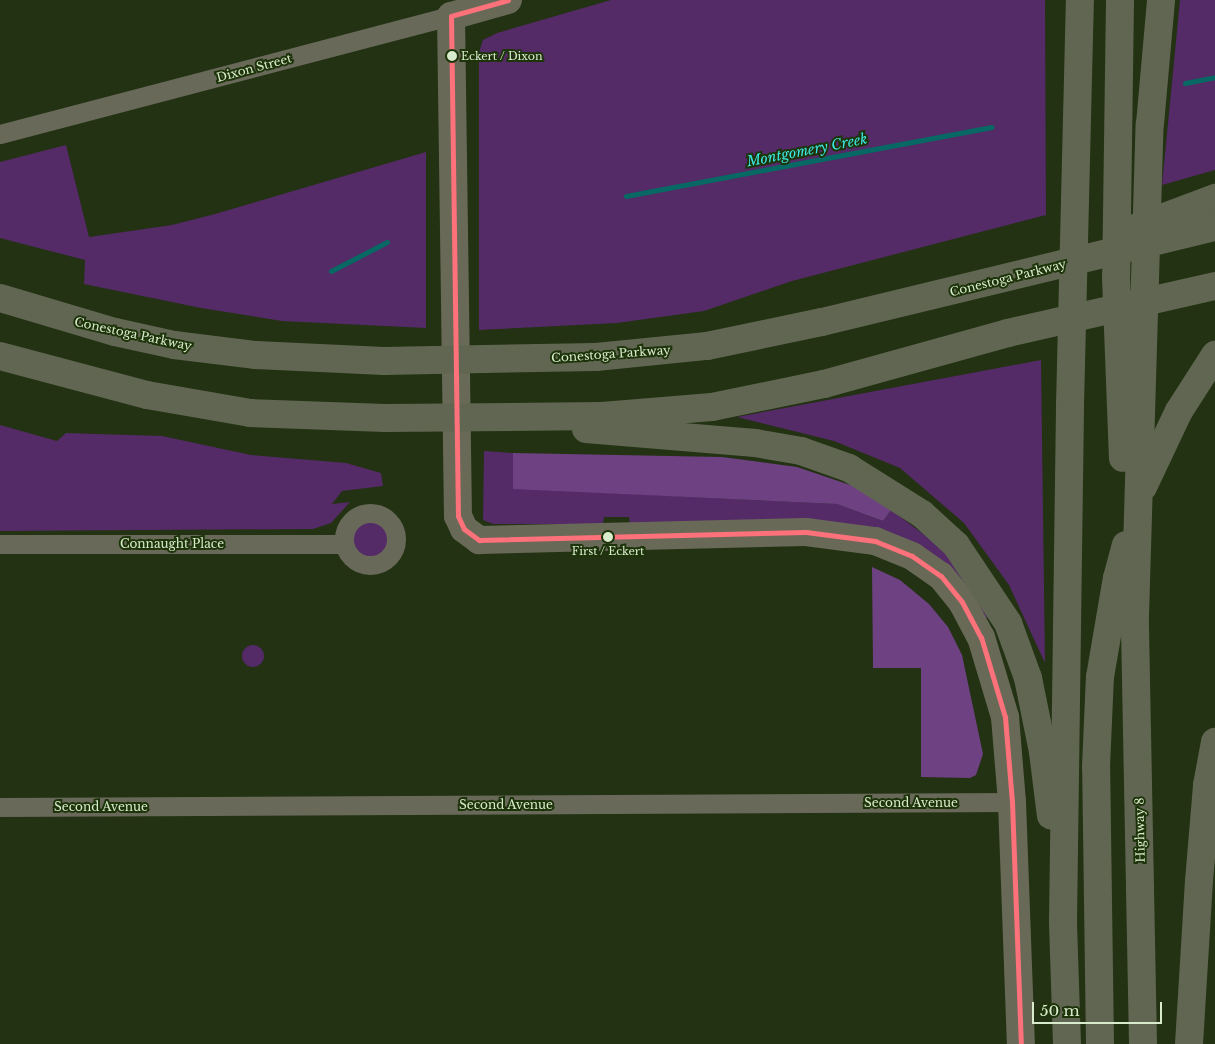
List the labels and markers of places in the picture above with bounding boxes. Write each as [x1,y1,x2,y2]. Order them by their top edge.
place label: Eckert / Dixon [461,49,543,63]
marker: Eckert / Dixon [447,51,457,61]
marker: First / Eckert [603,532,613,542]
place label: First / Eckert [572,544,644,558]

